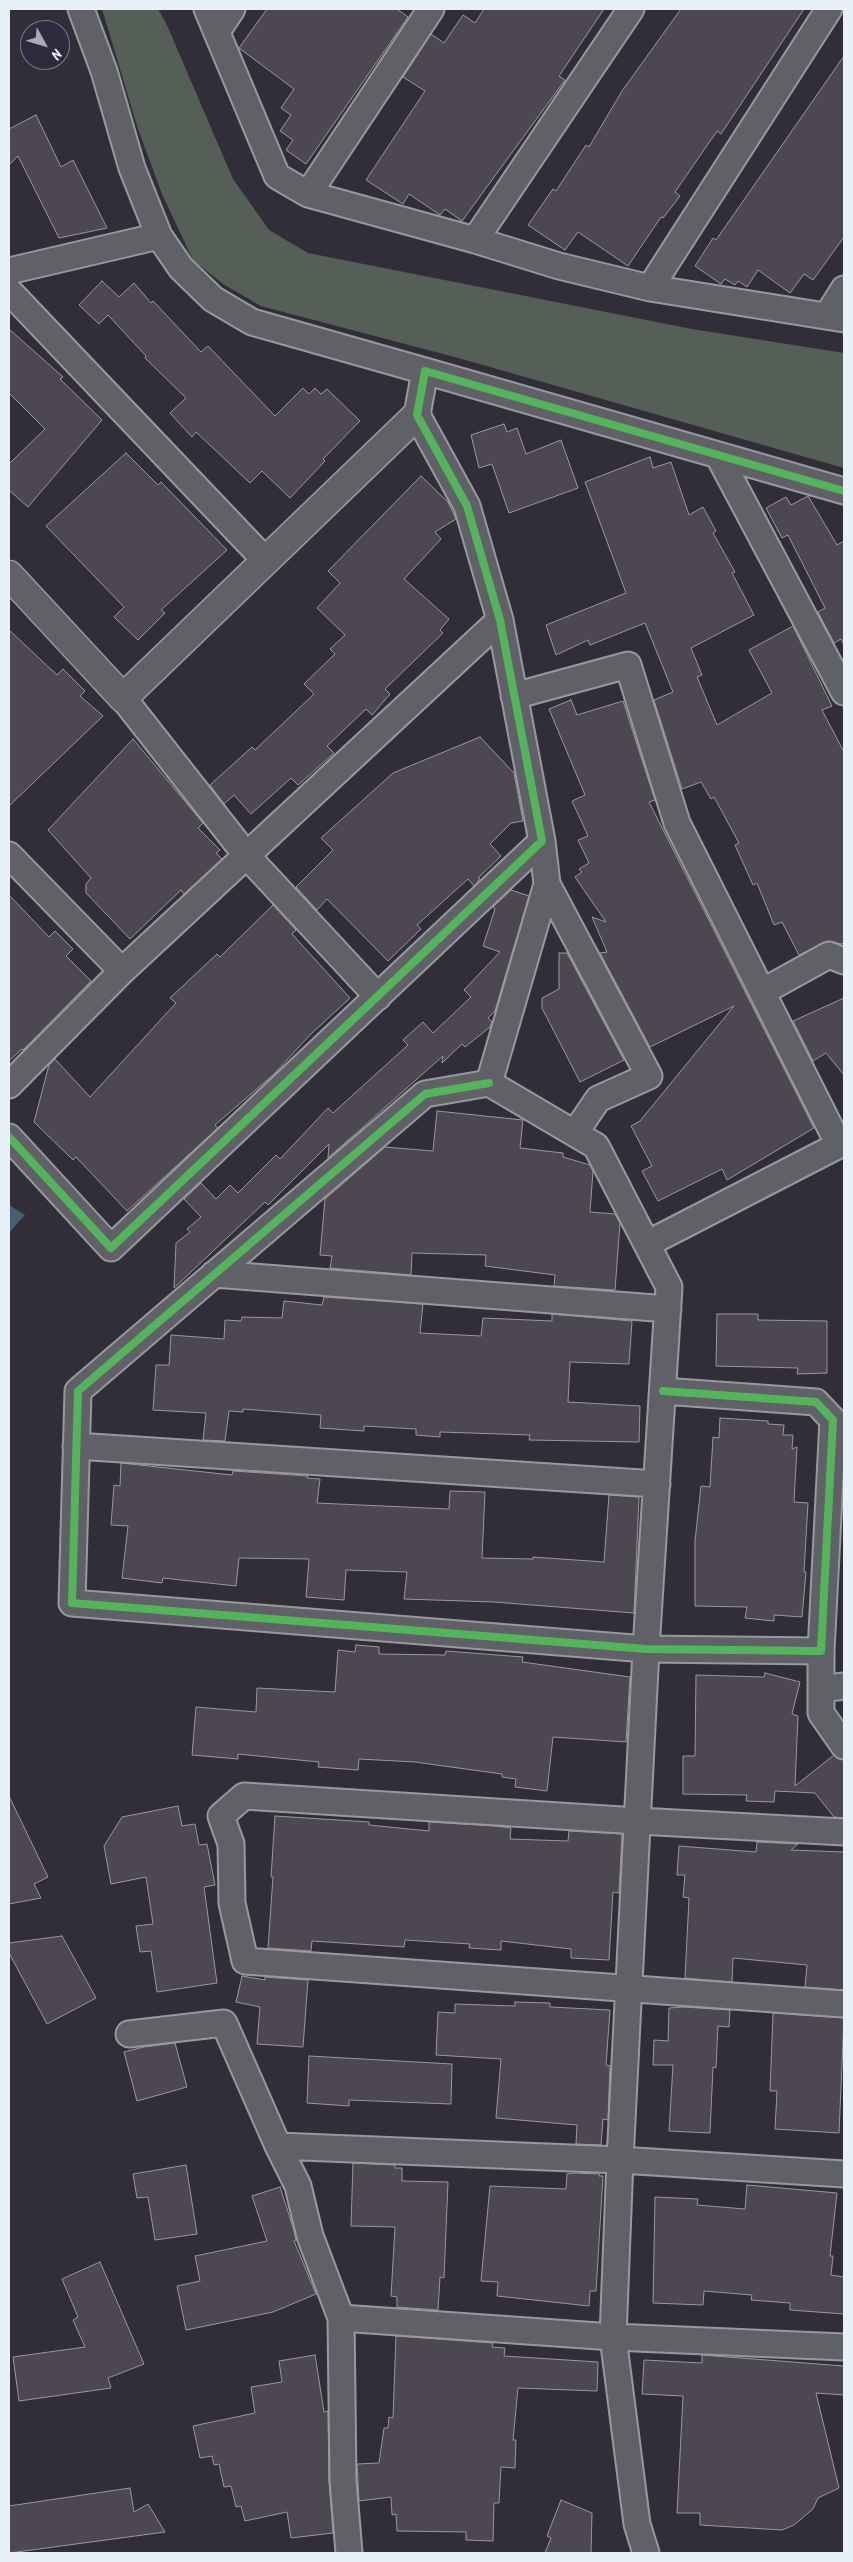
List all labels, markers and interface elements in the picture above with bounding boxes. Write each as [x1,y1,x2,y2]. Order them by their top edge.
north arrow [20,20,70,70]
text: N [45,43,67,64]

